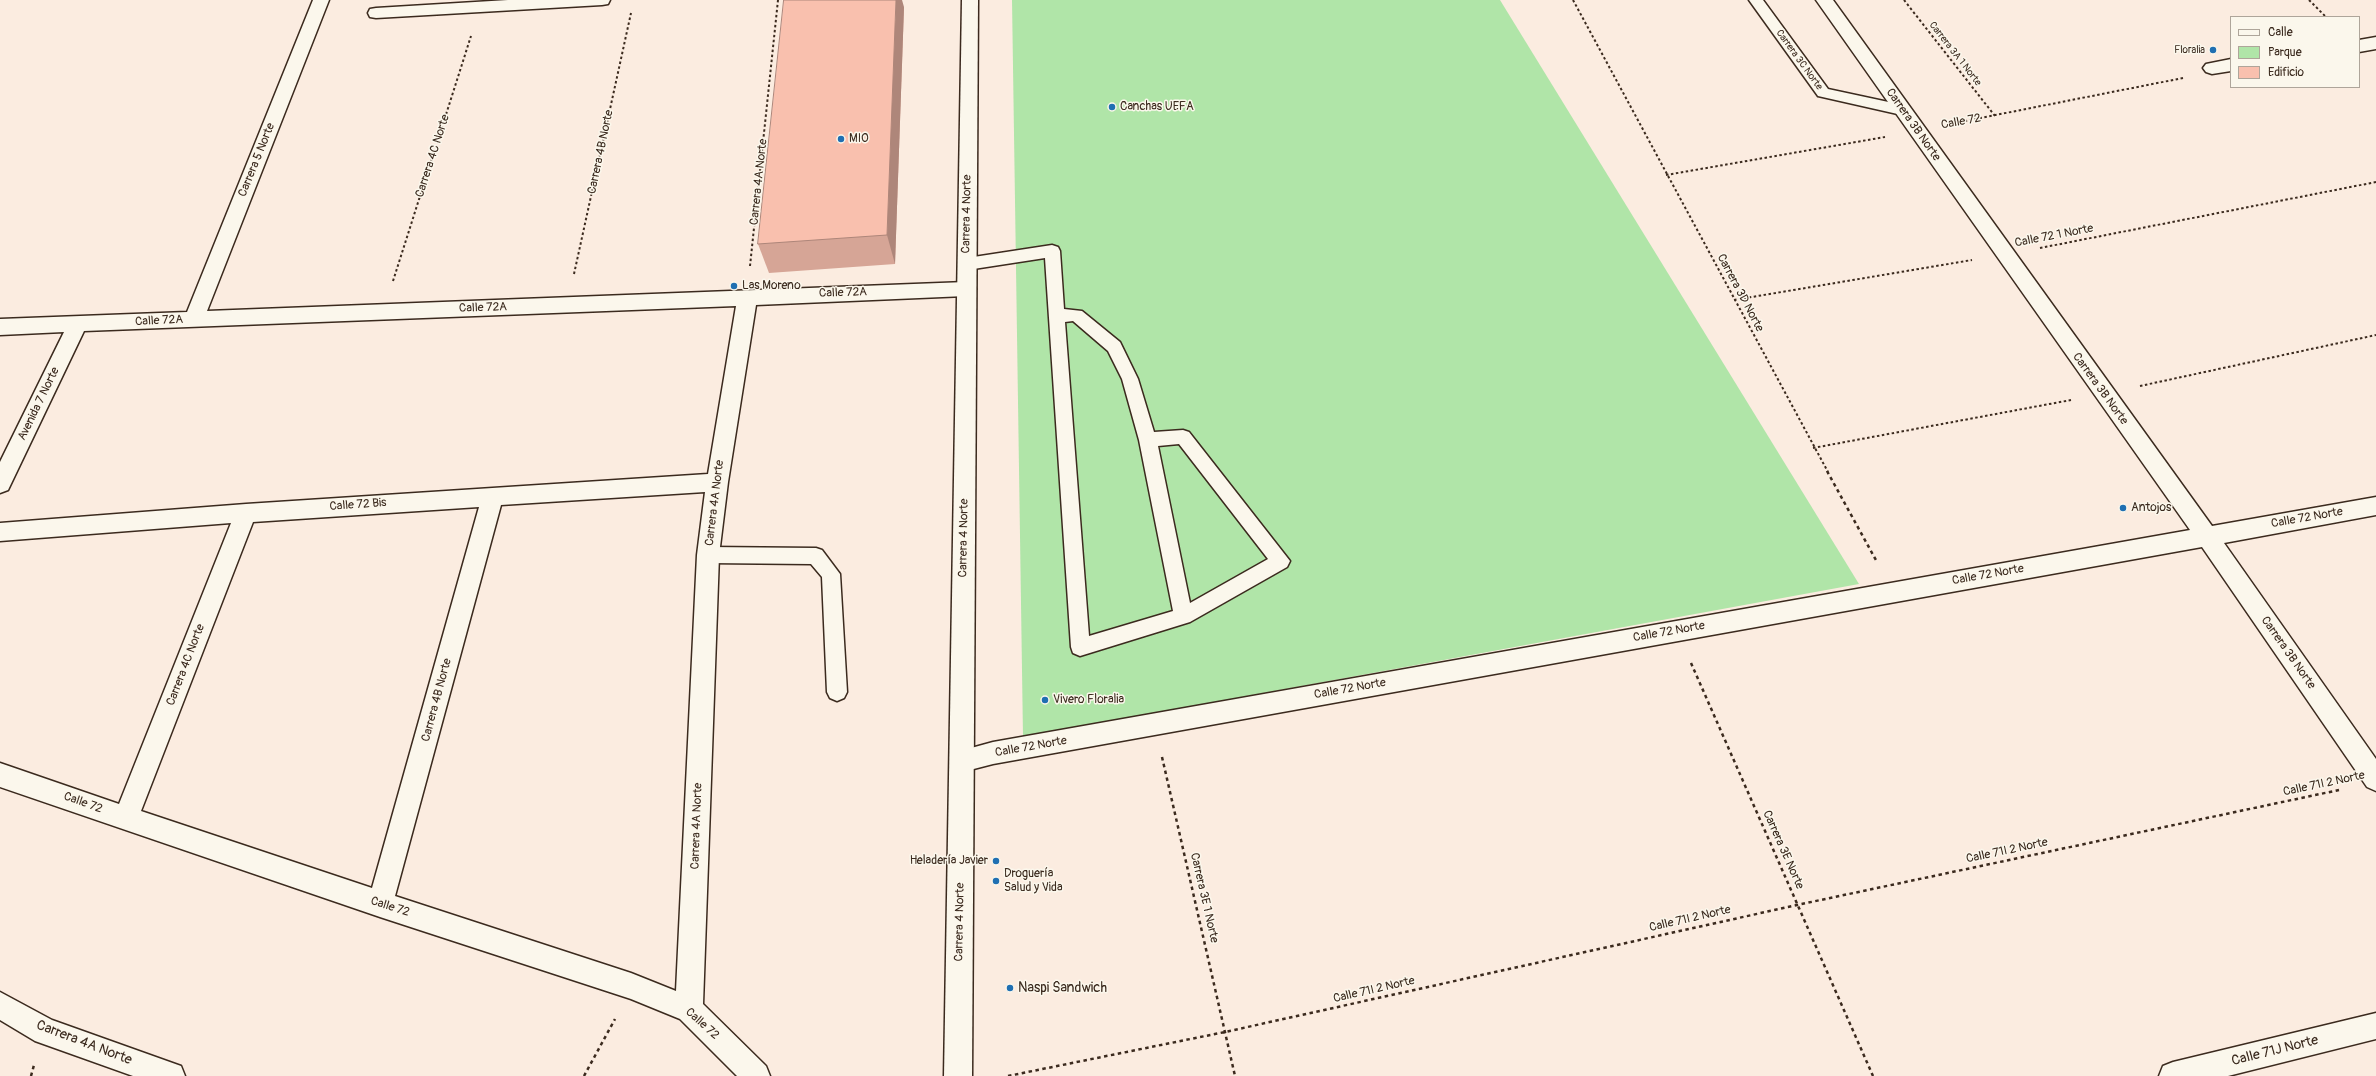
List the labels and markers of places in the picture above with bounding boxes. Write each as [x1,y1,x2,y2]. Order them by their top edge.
place label: Floralia [2174,44,2205,56]
marker: Floralia [2208,45,2218,55]
place label: Canchas UEFA [1120,100,1194,114]
marker: Canchas UEFA [1107,102,1117,112]
place label: MIO [849,132,869,146]
marker: MIO [836,134,846,144]
place label: Las Moreno [742,279,801,293]
marker: Las Moreno [729,281,739,291]
place label: Antojos [2131,501,2171,515]
marker: Antojos [2118,503,2128,513]
place label: Vivero Floralia [1053,693,1124,707]
marker: Vivero Floralia [1040,695,1050,705]
place label: Heladería Javier [910,854,988,868]
marker: Heladería Javier [991,856,1001,866]
place label: Droguería Salud y Vida [1004,867,1062,895]
marker: Droguería Salud y Vida [991,876,1001,886]
place label: Naspi Sandwich [1018,980,1107,996]
marker: Naspi Sandwich [1005,983,1015,993]

